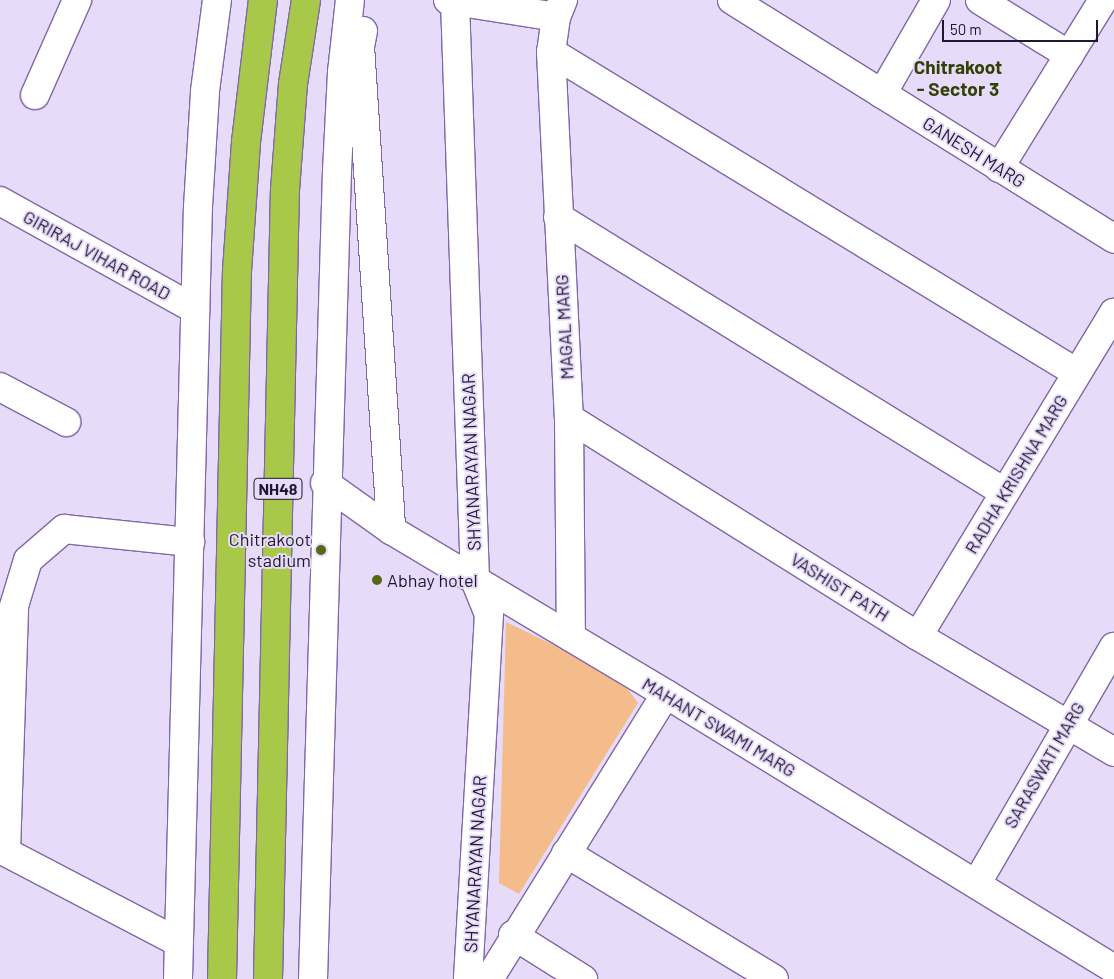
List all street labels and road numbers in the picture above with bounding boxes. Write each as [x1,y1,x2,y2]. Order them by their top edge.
street label: GANESH MARG [919,112,1029,192]
street label: GIRIRAJ VIHAR ROAD [20,206,174,304]
street label: MAGAL MARG [550,274,578,380]
street label: SHYANARAYAN NAGAR [457,373,485,551]
street label: RADHA KRISHNA MARG [960,391,1072,557]
road number: NH48 [253,476,303,502]
street label: VASHIST PATH [787,548,893,626]
street label: MAHANT SWAMI MARG [638,673,800,781]
street label: SARASWATI MARG [999,698,1089,832]
street label: SHYANARAYAN NAGAR [460,775,490,953]

